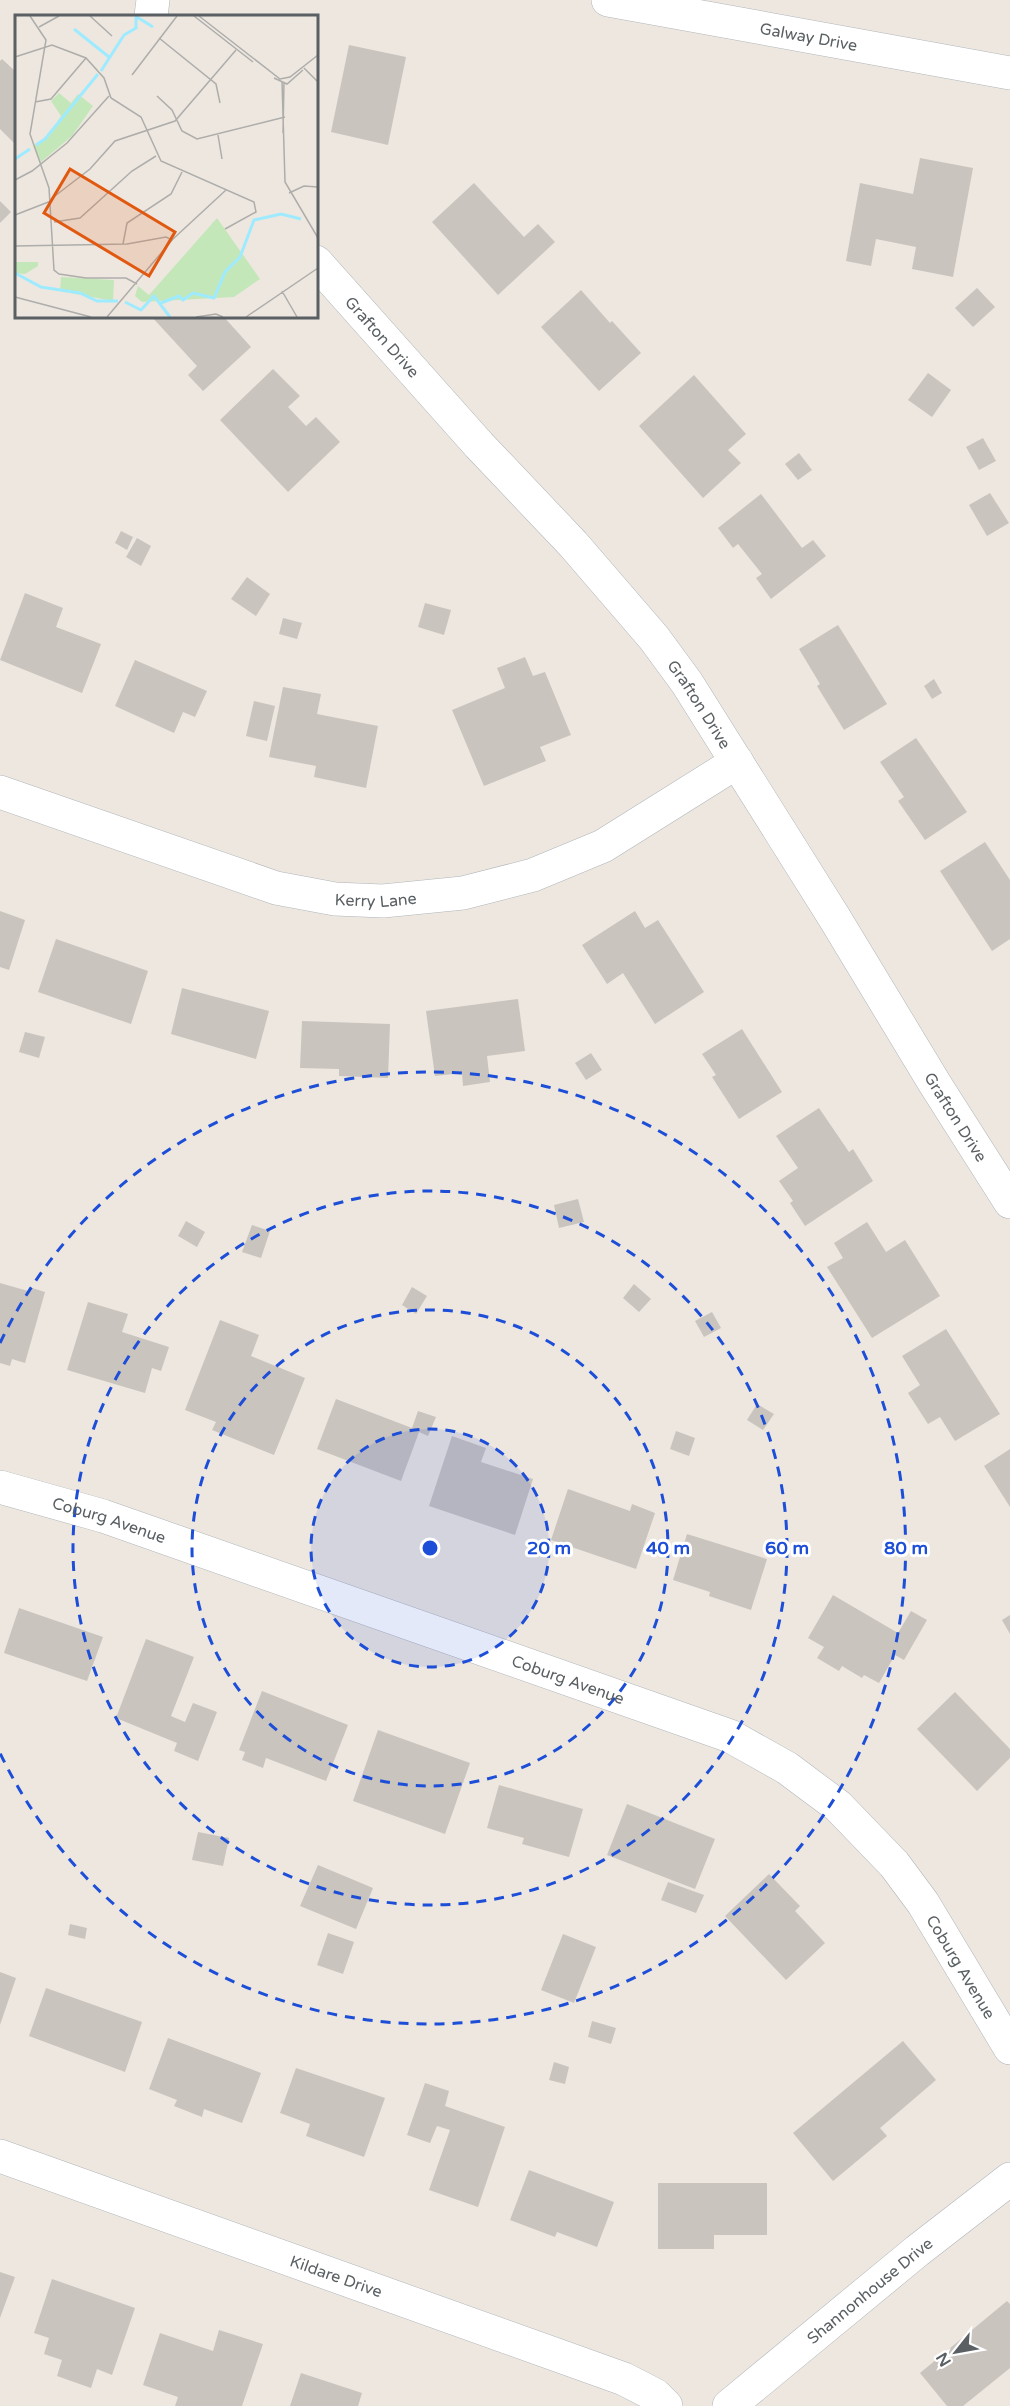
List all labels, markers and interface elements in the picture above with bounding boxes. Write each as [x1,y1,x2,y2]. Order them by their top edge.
inset map [15,15,318,318]
street label: Galway Drive [758,19,859,56]
street label: Grafton Drive [340,293,423,382]
street label: Grafton Drive [662,656,735,753]
street label: Kerry Lane [334,889,418,912]
street label: Grafton Drive [919,1069,991,1166]
street label: Coburg Avenue [50,1493,168,1548]
text: 20 m [527,1537,571,1559]
text: 40 m [646,1537,690,1559]
text: 60 m [765,1537,809,1559]
text: 80 m [884,1537,928,1559]
centre of rings [420,1538,440,1558]
street label: Coburg Avenue [509,1651,627,1709]
street label: Coburg Avenue [921,1912,999,2023]
street label: Shannonhouse Drive [803,2234,937,2349]
street label: Kildare Drive [287,2251,385,2302]
north arrow [926,2322,986,2382]
text: N [932,2349,956,2370]

